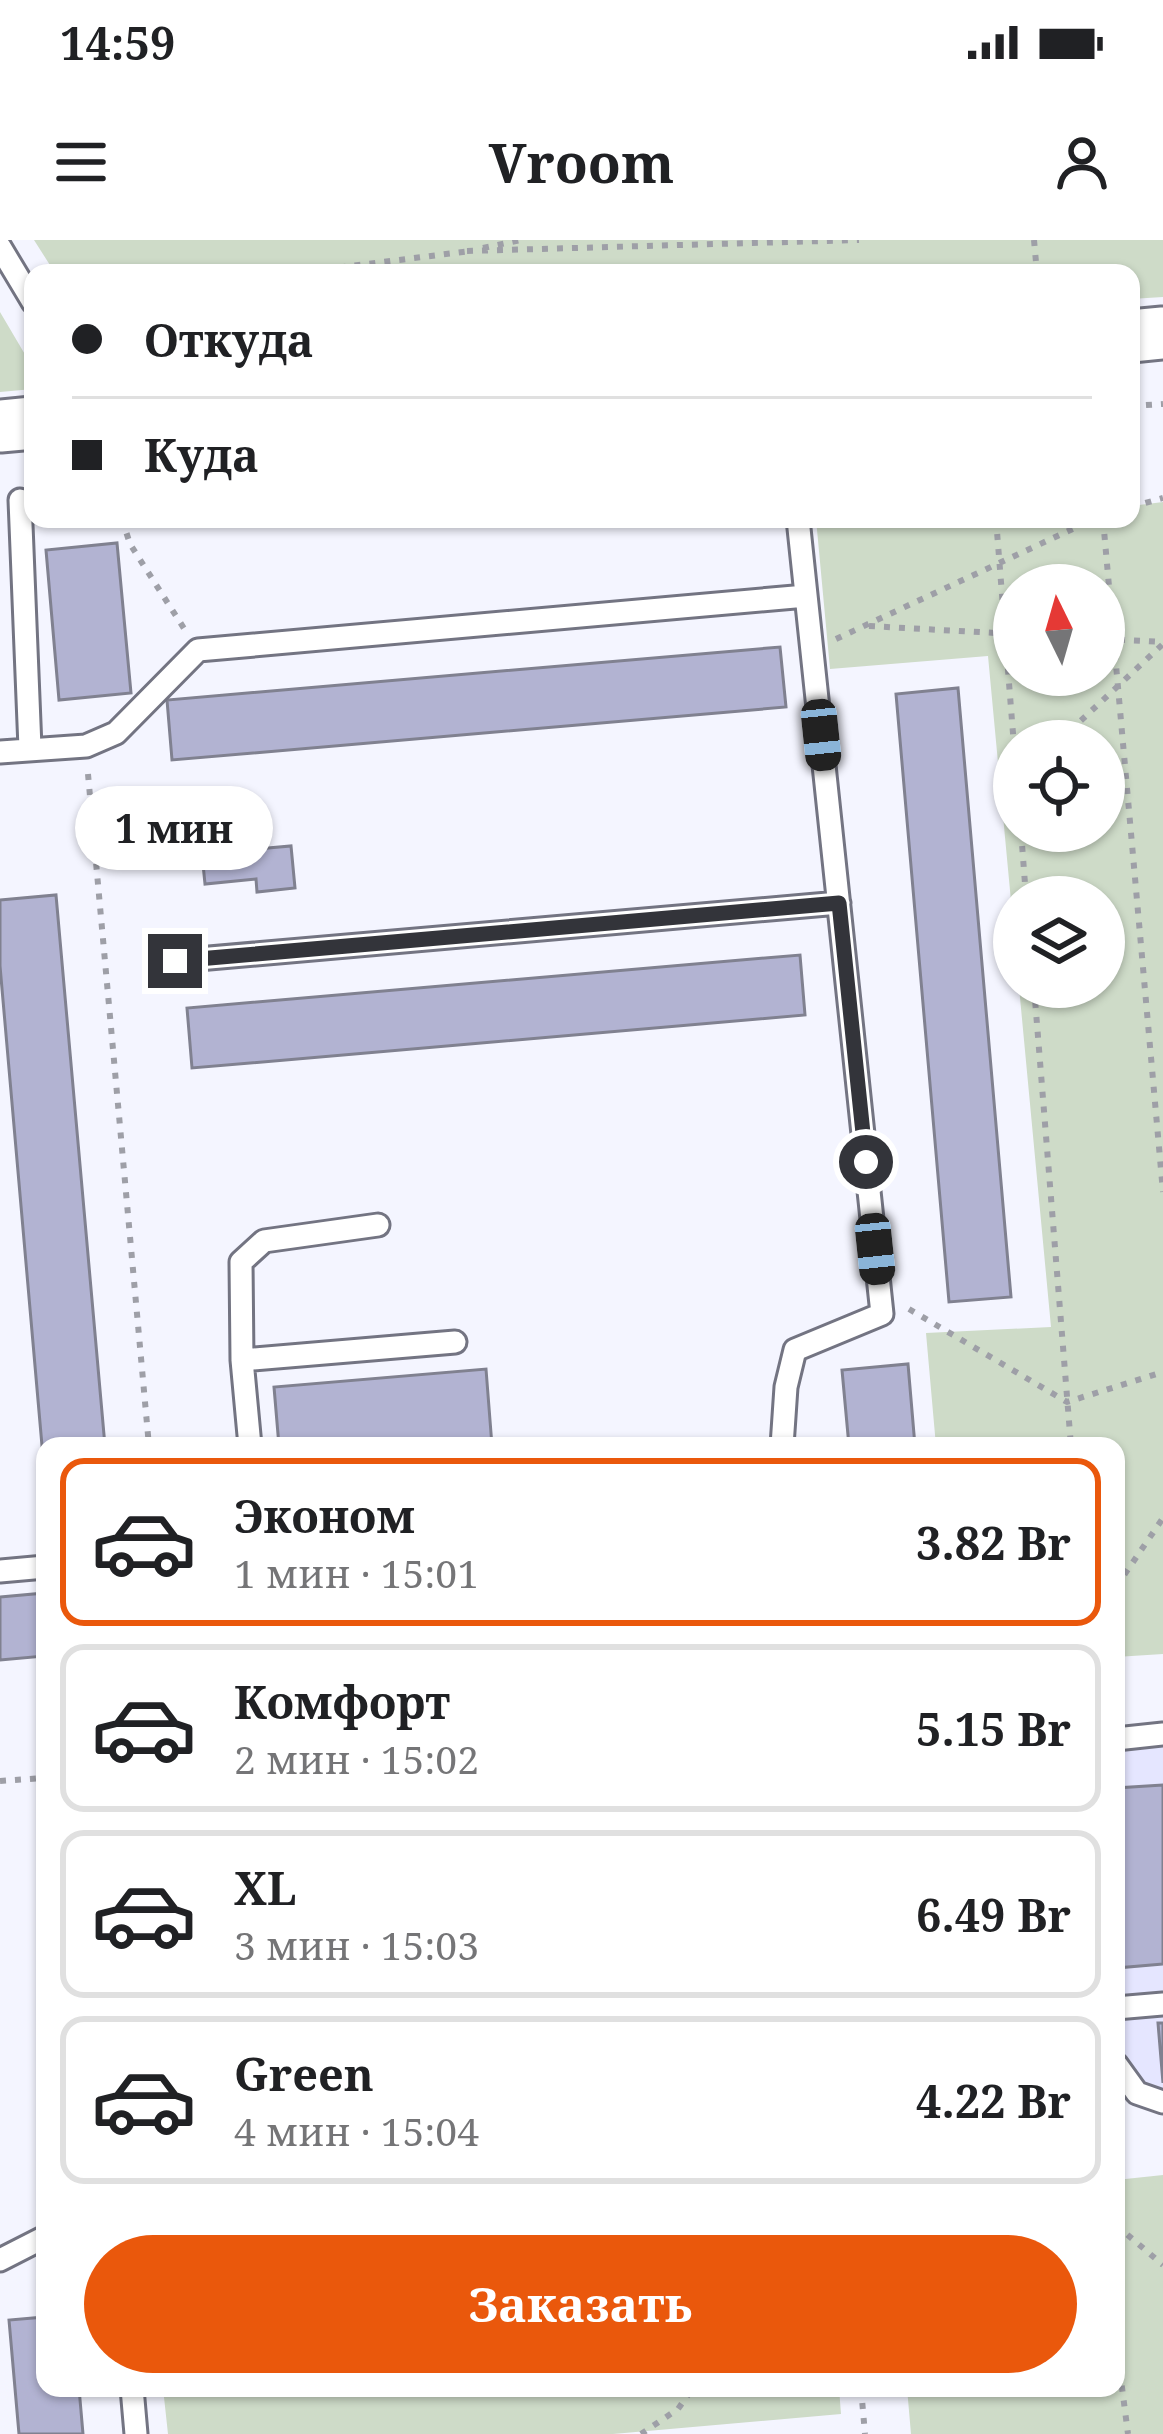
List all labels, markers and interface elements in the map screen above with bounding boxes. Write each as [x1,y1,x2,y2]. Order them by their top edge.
text: 14:59 [60,12,175,73]
text: Vroom [489,125,674,199]
icon: menu [48,129,114,195]
icon: person [1049,129,1115,195]
text: Откуда [144,309,314,370]
text: Куда [144,424,259,485]
north arrow [993,564,1125,696]
map controls [993,564,1125,1008]
car [799,697,843,773]
button: locate [993,720,1125,852]
callout: 1 мин [76,787,274,871]
text: 1 мин [115,801,233,854]
button: layers [993,876,1125,1008]
route end [148,934,202,988]
route start [839,1135,893,1189]
car [853,1211,897,1287]
text: Эконом [234,1485,415,1546]
icon: car [90,1488,198,1596]
text: 3.82 Br [916,1512,1071,1573]
text: 1 мин · 15:01 [234,1546,479,1599]
text: Комфорт [234,1671,450,1732]
icon: car [90,1674,198,1782]
text: 5.15 Br [916,1698,1071,1759]
text: 2 мин · 15:02 [234,1732,479,1785]
text: XL [234,1857,296,1918]
icon: car [90,1860,198,1968]
text: 6.49 Br [916,1884,1071,1945]
text: 3 мин · 15:03 [234,1918,479,1971]
text: Green [234,2043,374,2104]
icon: car [90,2046,198,2154]
text: 4.22 Br [916,2070,1071,2131]
text: 4 мин · 15:04 [234,2104,479,2157]
button: Заказать [84,2235,1077,2373]

